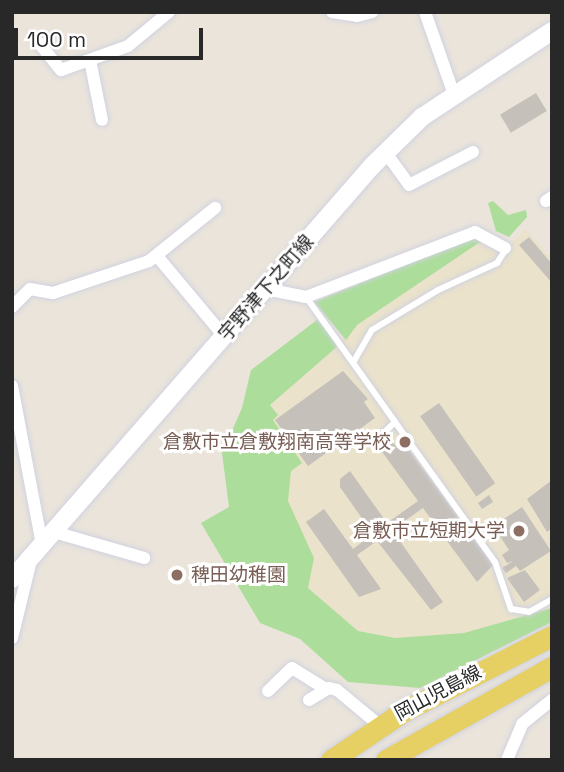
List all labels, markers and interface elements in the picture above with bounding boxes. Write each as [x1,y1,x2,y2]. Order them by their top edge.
scale bar [18,14,206,58]
text: 100 m [27,26,86,53]
street label: 宇野津下之町線 [214,230,318,346]
place label: 倉敷市立倉敷翔南高等学校 [163,431,391,453]
marker: 倉敷市立倉敷翔南高等学校 [397,434,413,450]
place label: 倉敷市立短期大学 [353,520,505,542]
marker: 倉敷市立短期大学 [511,523,527,539]
place label: 稗田幼稚園 [191,564,286,586]
marker: 稗田幼稚園 [169,567,185,583]
street label: 岡山児島線 [391,661,485,725]

